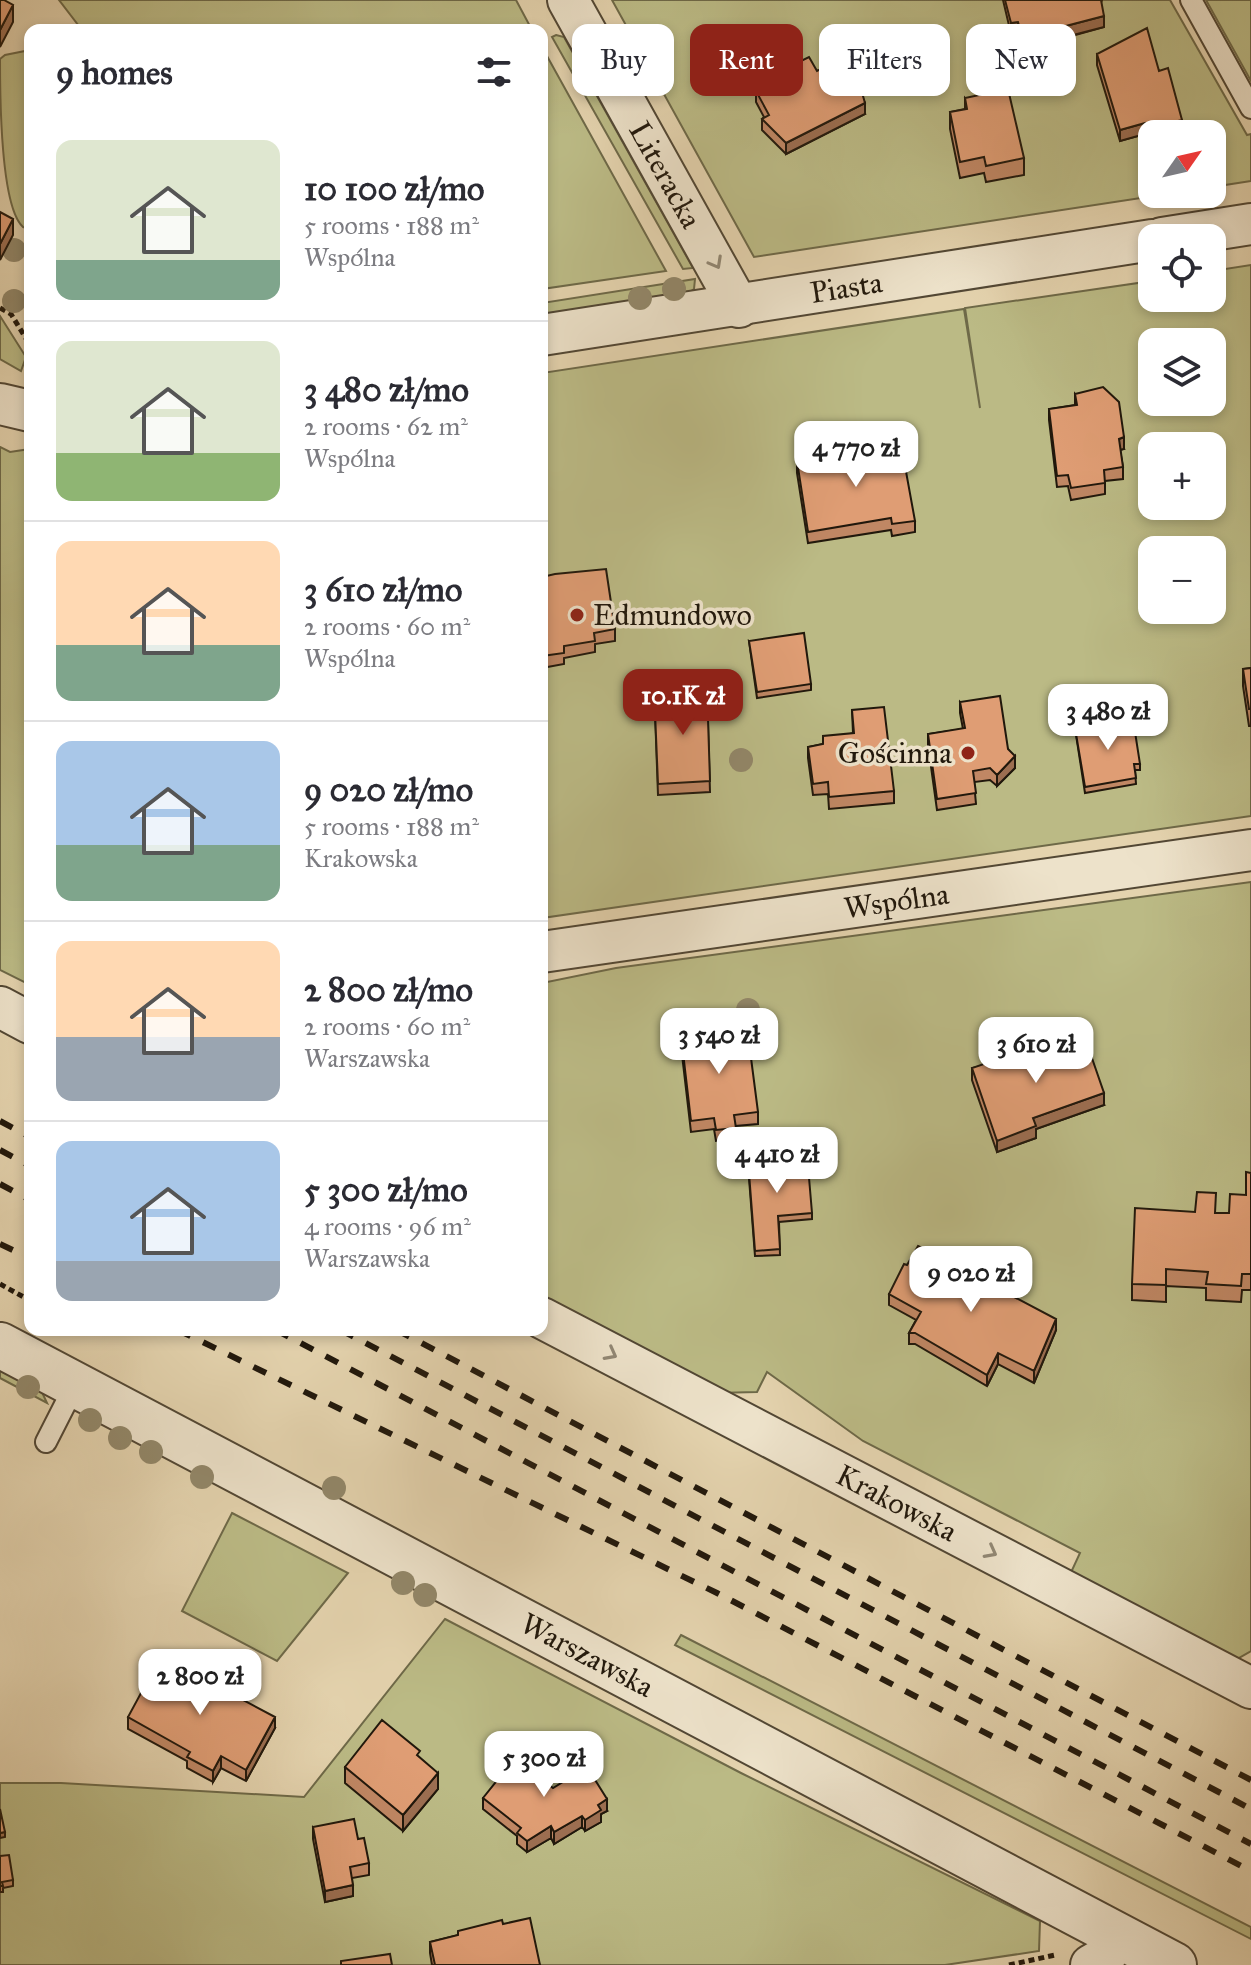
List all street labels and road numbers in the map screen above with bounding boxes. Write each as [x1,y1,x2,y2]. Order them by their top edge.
street label: Literacka [621,115,710,235]
street label: Piasta [808,264,885,311]
street label: Wspólna [842,876,951,926]
street label: Krakowska [830,1457,963,1550]
street label: Warszawska [514,1605,660,1705]

